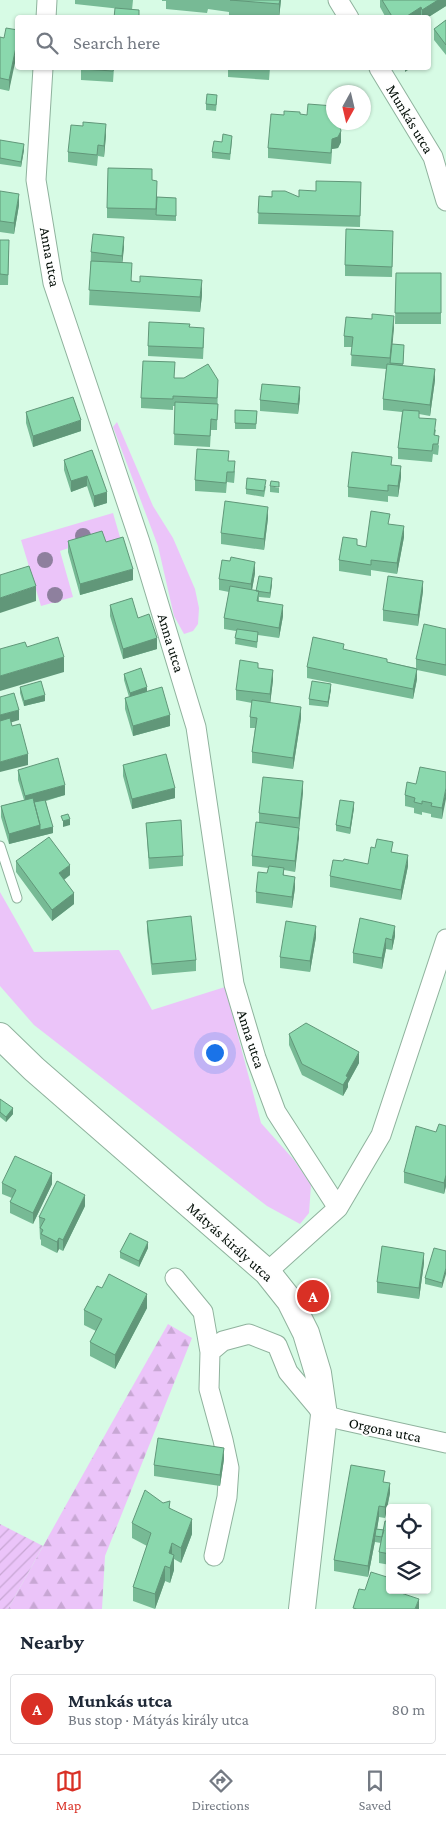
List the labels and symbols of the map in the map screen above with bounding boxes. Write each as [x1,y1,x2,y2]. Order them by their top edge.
street label: Munkás utca [383,82,437,156]
north arrow [326,85,371,130]
street label: Anna utca [37,226,63,288]
street label: Anna utca [155,612,187,674]
street label: Anna utca [234,1008,268,1070]
your location [202,1040,228,1066]
street label: Mátyás király utca [183,1199,276,1285]
pin: A [297,1277,329,1315]
street label: Orgona utca [347,1415,423,1446]

